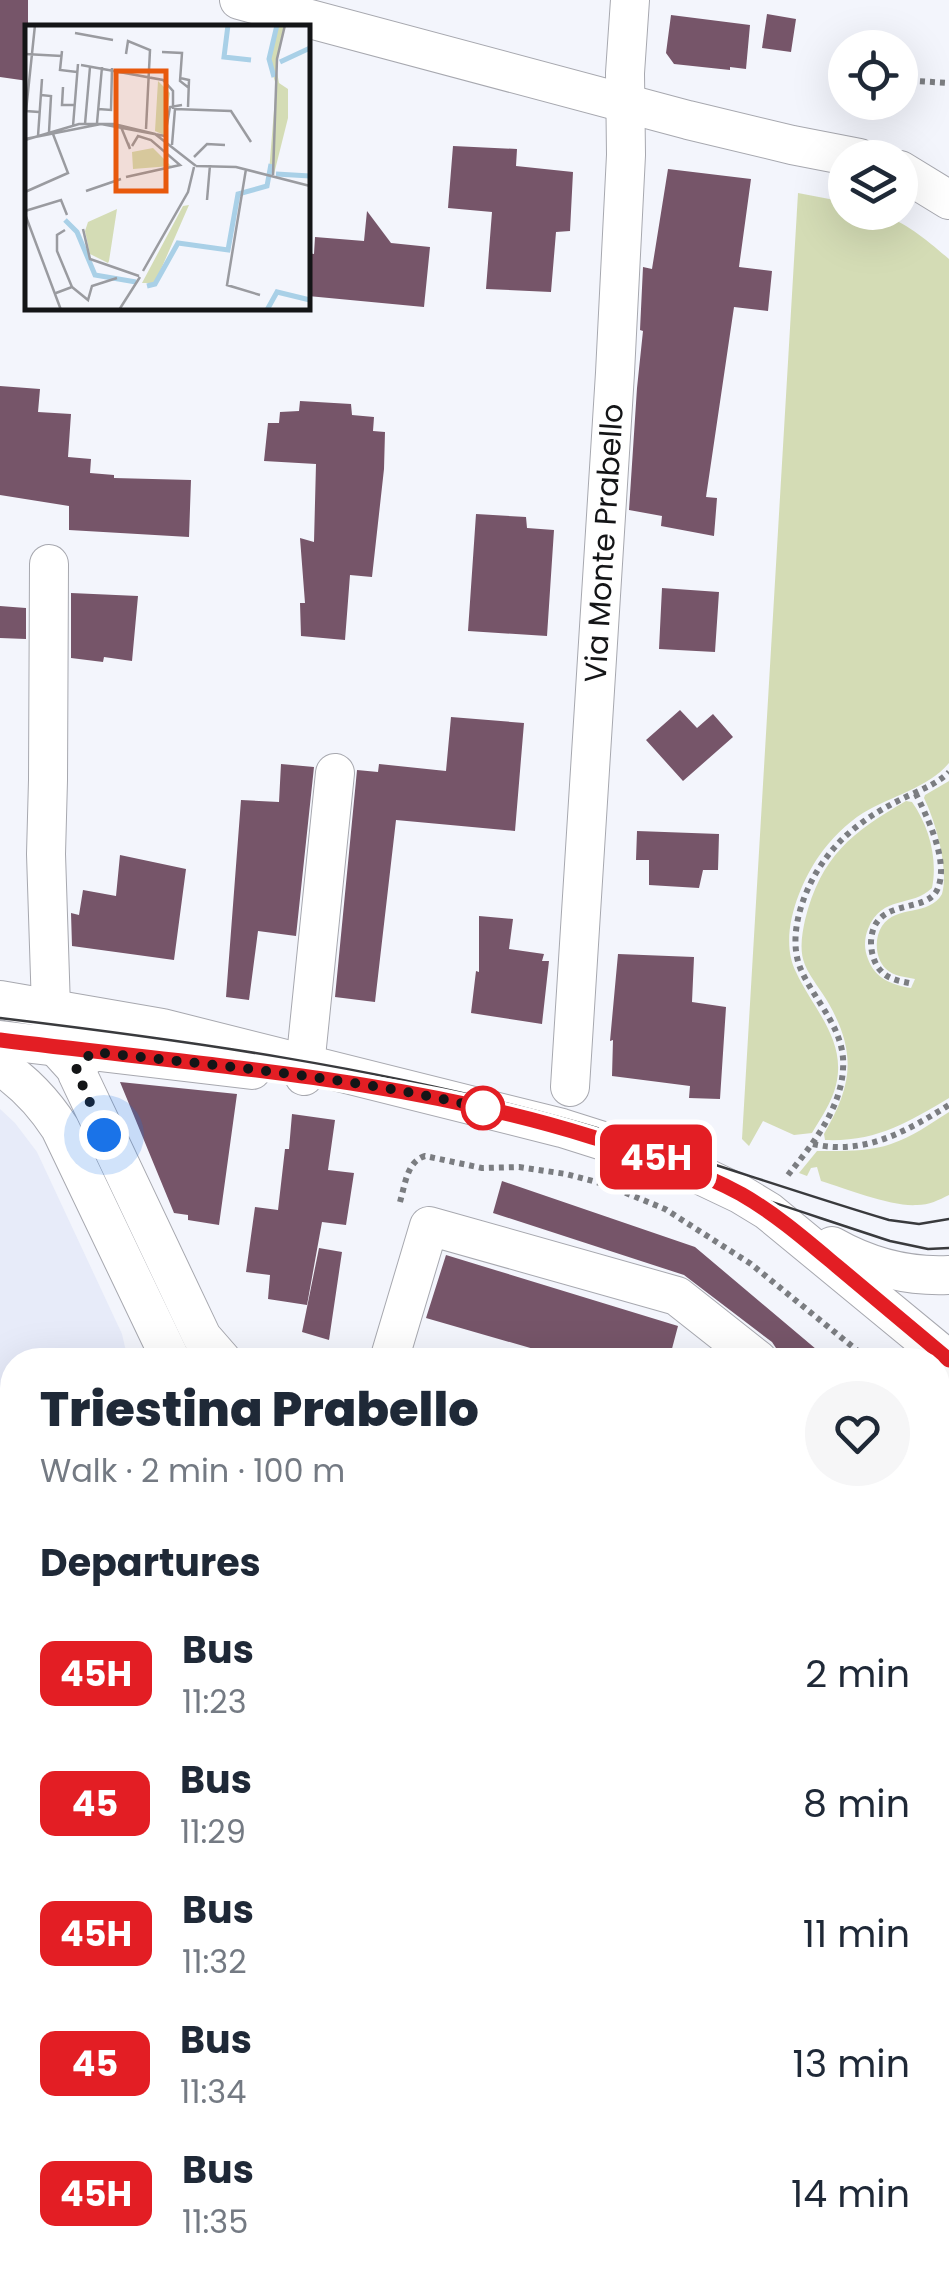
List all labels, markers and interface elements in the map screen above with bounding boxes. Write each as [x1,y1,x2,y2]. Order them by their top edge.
inset map [25,25,310,310]
map controls [828,30,918,230]
button: locate [828,30,918,120]
button: layers [828,140,918,230]
street label: Via Monte Prabello [574,402,634,684]
unlabelled marker [462,1087,504,1129]
your location [79,1110,129,1160]
line badge: 45H [598,1124,714,1190]
text: 45H [620,1133,692,1182]
text: Triestina Prabello [40,1376,479,1443]
button: heart [805,1381,910,1486]
text: Walk · 2 min · 100 m [40,1448,345,1493]
text: Departures [40,1536,261,1589]
text: Bus [182,1623,254,1676]
text: 2 min [805,1647,910,1700]
text: 45H [60,1649,132,1698]
text: 11:23 [182,1679,247,1724]
text: Bus [180,1753,252,1806]
text: 8 min [803,1777,910,1830]
text: 45 [72,1779,118,1828]
text: 11:29 [180,1809,246,1854]
text: Bus [182,1883,254,1936]
text: 11 min [803,1907,910,1960]
text: 45H [60,1909,132,1958]
text: 11:32 [182,1939,247,1984]
text: Bus [180,2013,252,2066]
text: 13 min [793,2037,910,2090]
text: 45 [72,2039,118,2088]
text: 11:34 [180,2069,246,2114]
text: Bus [182,2143,254,2196]
text: 14 min [791,2167,910,2220]
text: 45H [60,2169,132,2218]
text: 11:35 [182,2199,248,2244]

